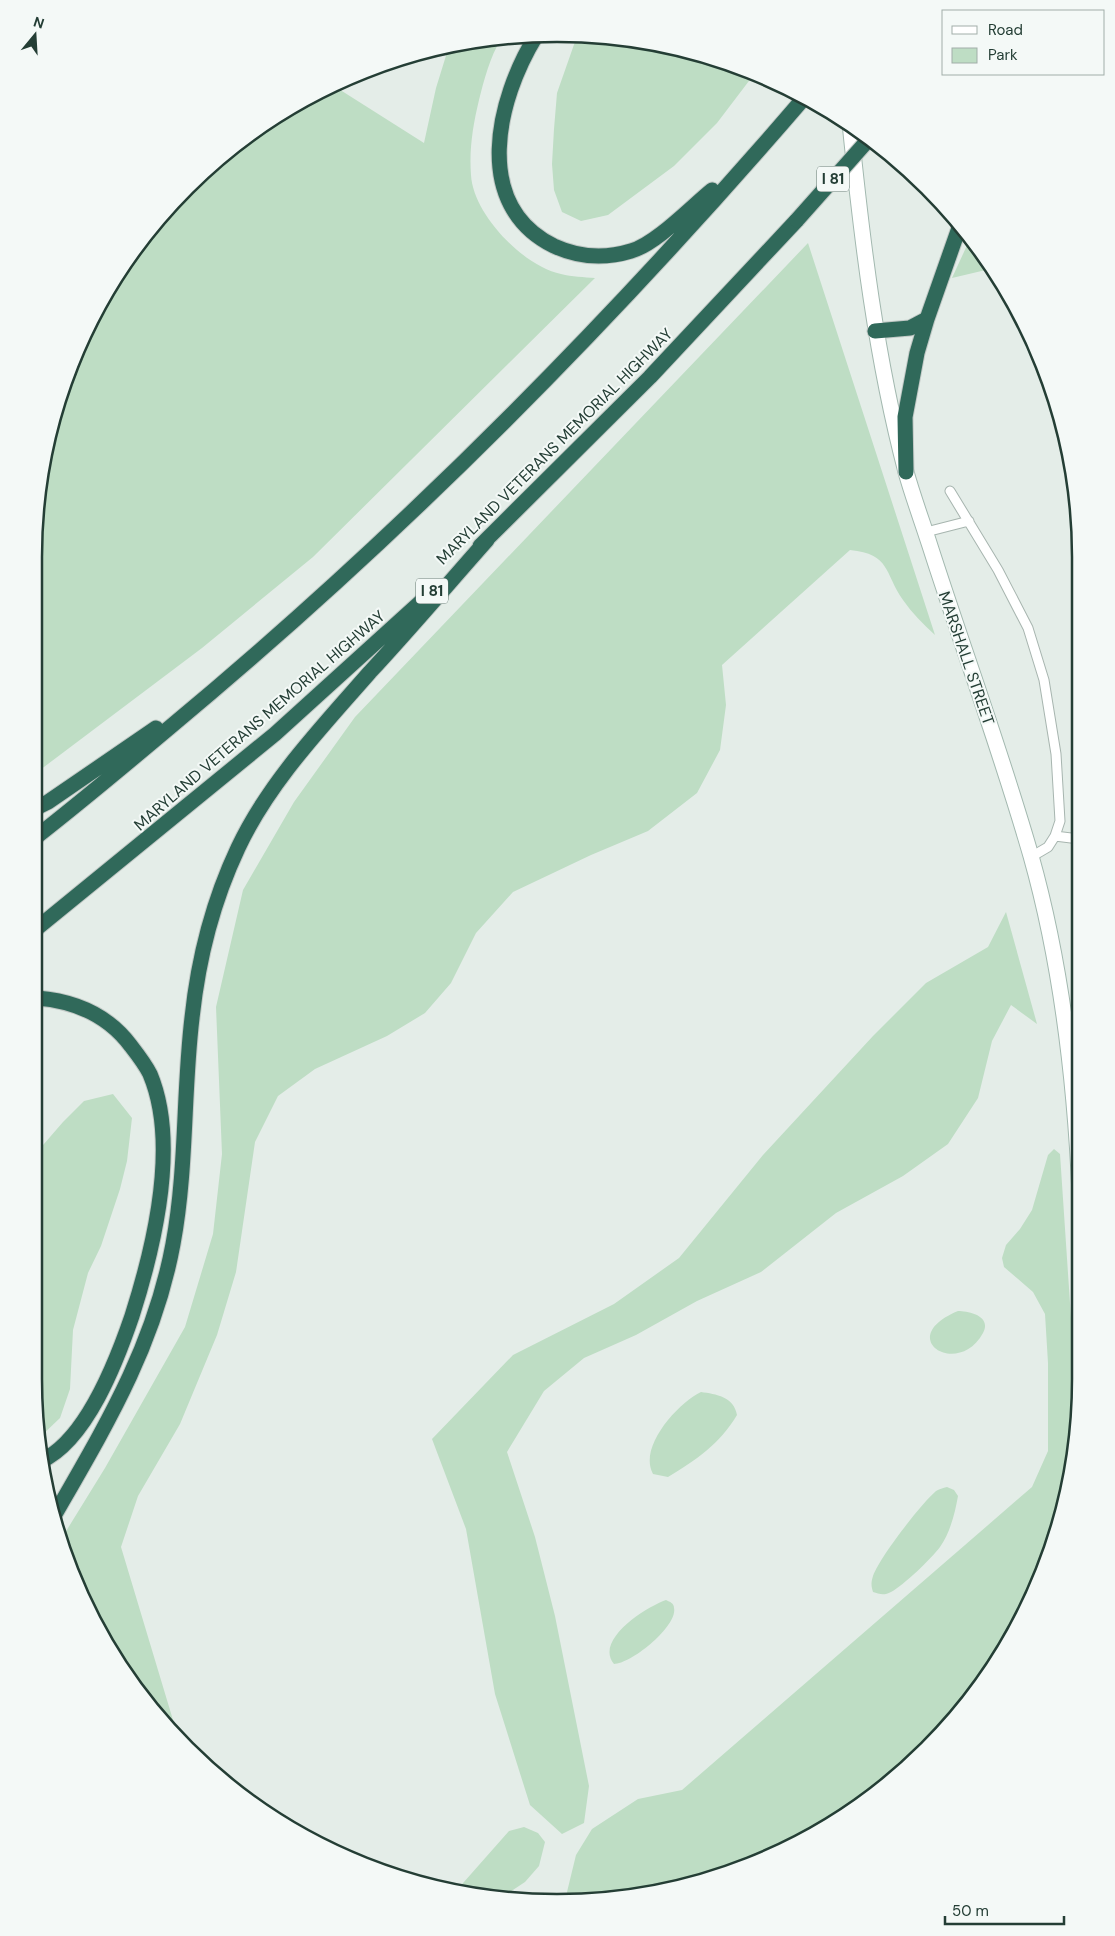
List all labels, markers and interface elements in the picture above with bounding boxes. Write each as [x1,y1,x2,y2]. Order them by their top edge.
north arrow [10,10,60,60]
legend [942,10,1105,75]
text: N [31,12,47,33]
text: Road [988,20,1023,40]
text: Park [988,45,1018,65]
road number: I 81 [817,166,849,192]
street label: MARYLAND VETERANS MEMORIAL HIGHWAY [432,324,677,569]
road number: I 81 [416,578,448,604]
street label: MARSHALL STREET [934,589,999,728]
street label: MARYLAND VETERANS MEMORIAL HIGHWAY [129,606,389,835]
scale bar [945,1894,1064,1926]
text: 50 m [952,1901,989,1921]

